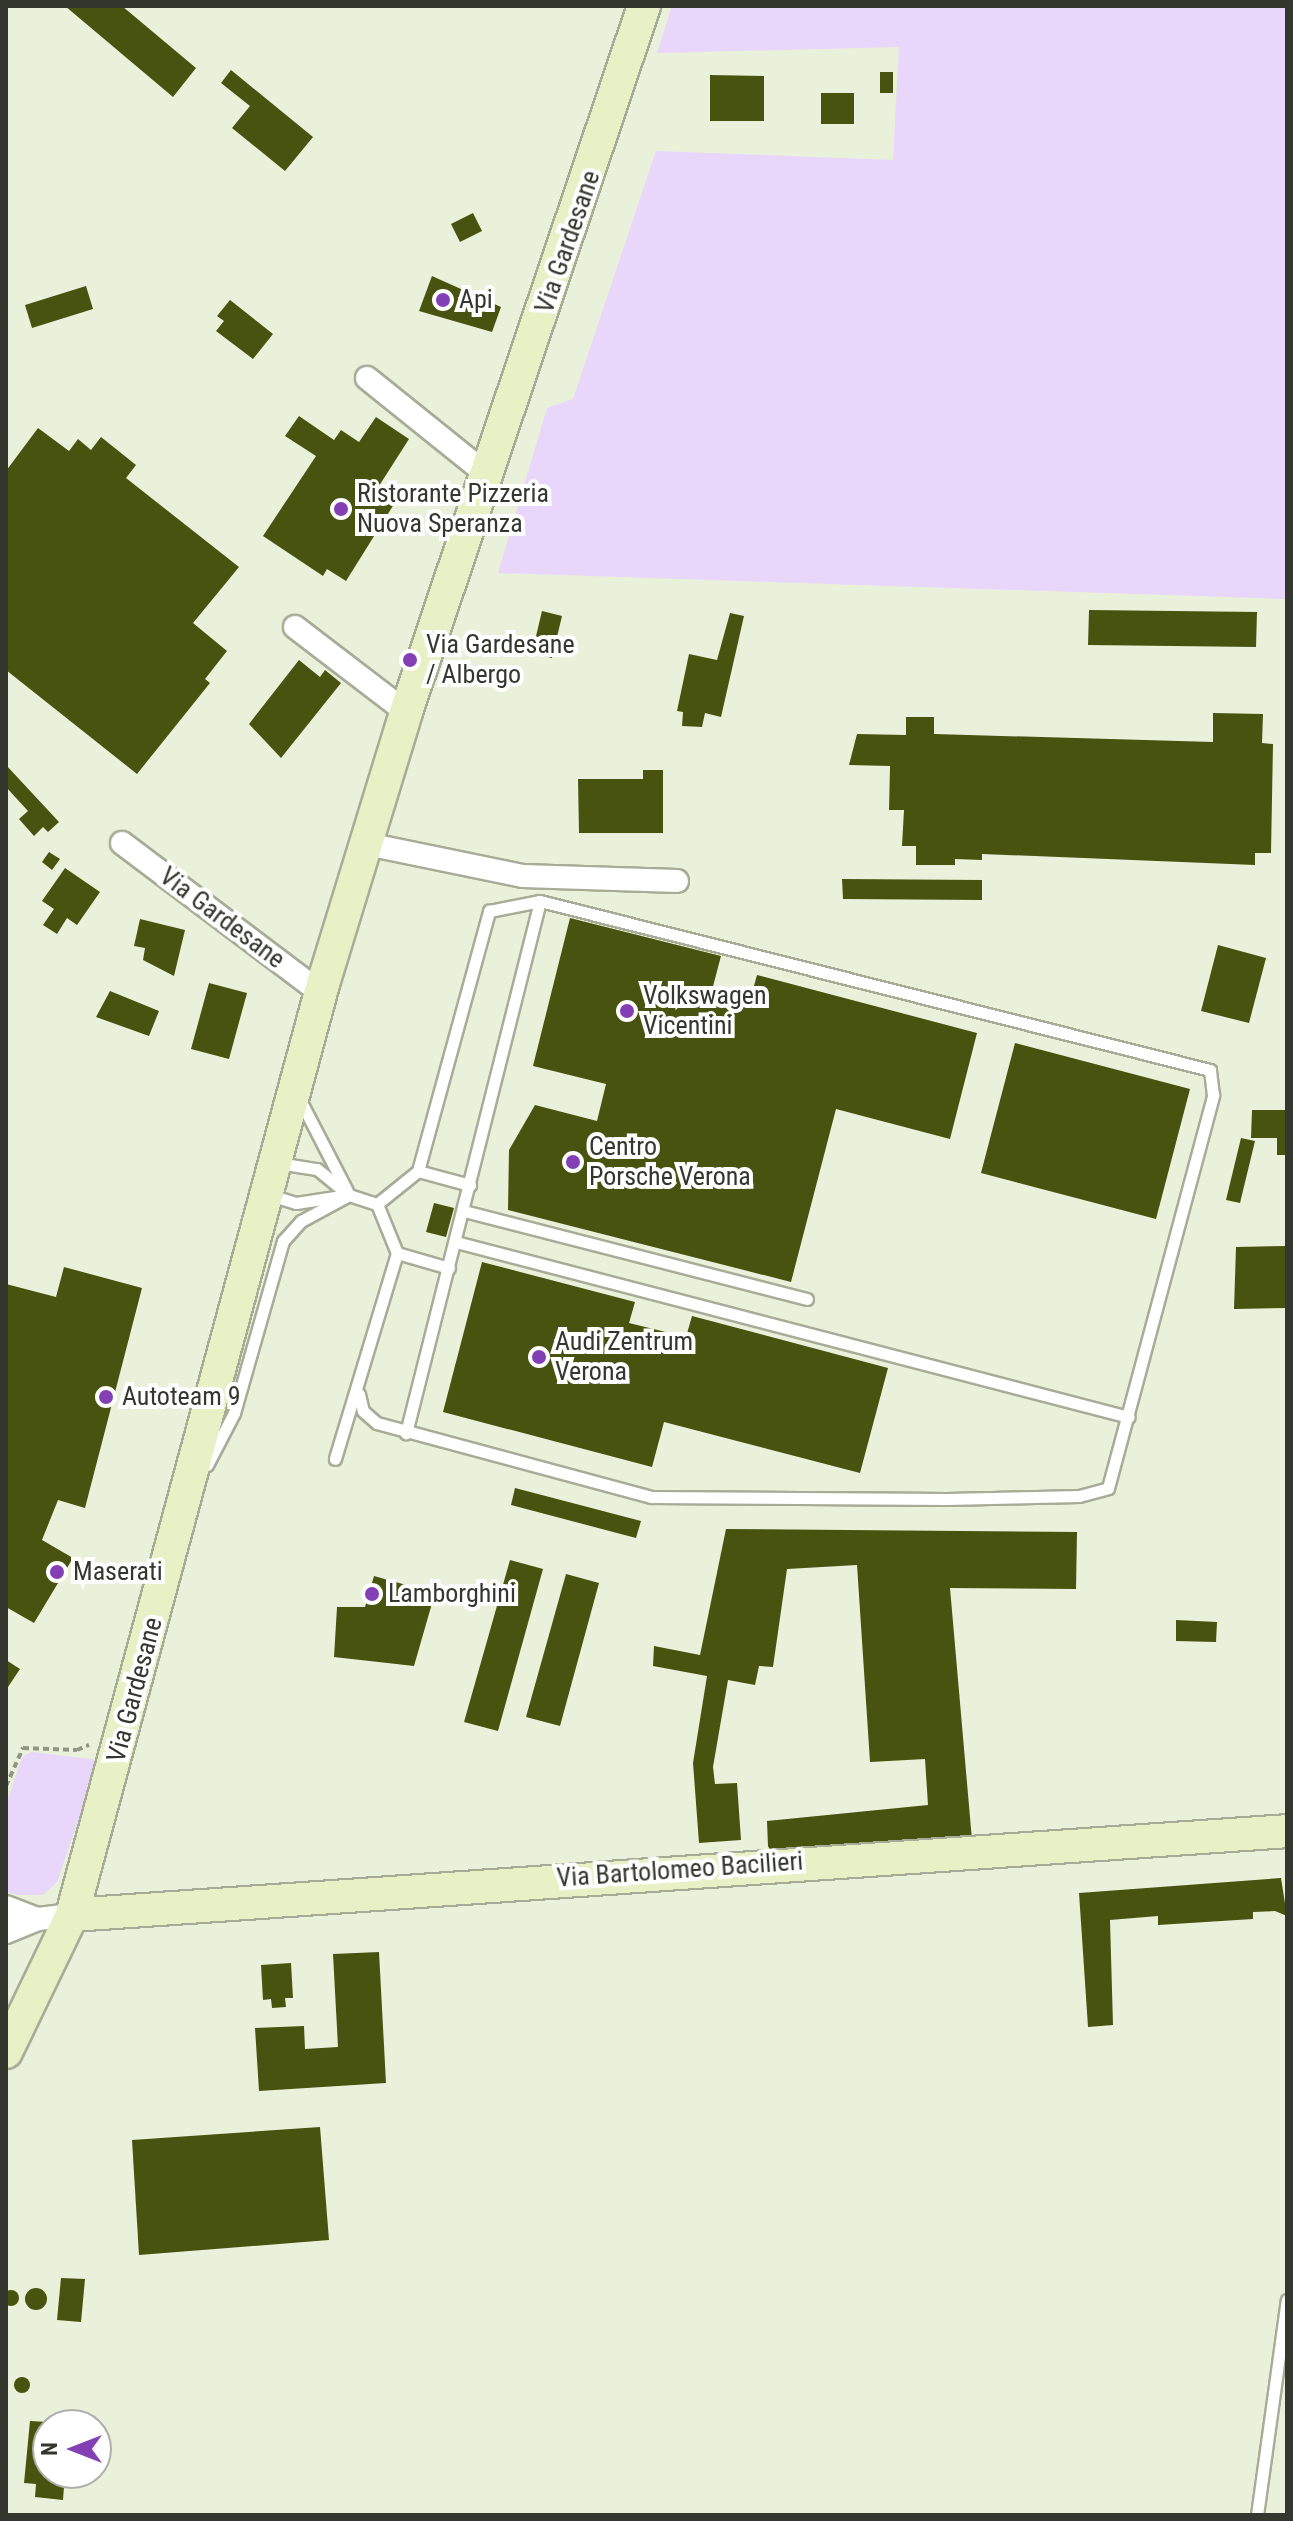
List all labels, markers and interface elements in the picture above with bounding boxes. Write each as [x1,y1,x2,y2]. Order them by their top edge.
street label: Via Gardesane [529,167,607,317]
place label: Api [459,284,493,316]
marker: Api [434,291,452,309]
place label: Ristorante Pizzeria Nuova Speranza [357,478,549,540]
marker: Ristorante Pizzeria Nuova Speranza [332,500,350,518]
place label: Via Gardesane / Albergo [426,629,575,690]
marker: Via Gardesane / Albergo [401,651,419,669]
street label: Via Gardesane [153,861,291,975]
place label: Volkswagen Vicentini [643,980,767,1042]
marker: Volkswagen Vicentini [618,1002,636,1020]
place label: Centro Porsche Verona [589,1131,751,1192]
marker: Centro Porsche Verona [564,1153,582,1171]
place label: Audi Zentrum Verona [555,1326,693,1388]
marker: Audi Zentrum Verona [530,1348,548,1366]
place label: Autoteam 9 [122,1381,241,1413]
marker: Autoteam 9 [97,1388,115,1406]
place label: Maserati [73,1556,163,1588]
marker: Maserati [48,1563,66,1581]
place label: Lamborghini [388,1578,516,1610]
marker: Lamborghini [363,1585,381,1603]
street label: Via Gardesane [101,1614,169,1766]
street label: Via Bartolomeo Bacilieri [556,1846,804,1894]
north arrow [32,2409,112,2489]
text: N [37,2442,62,2456]

